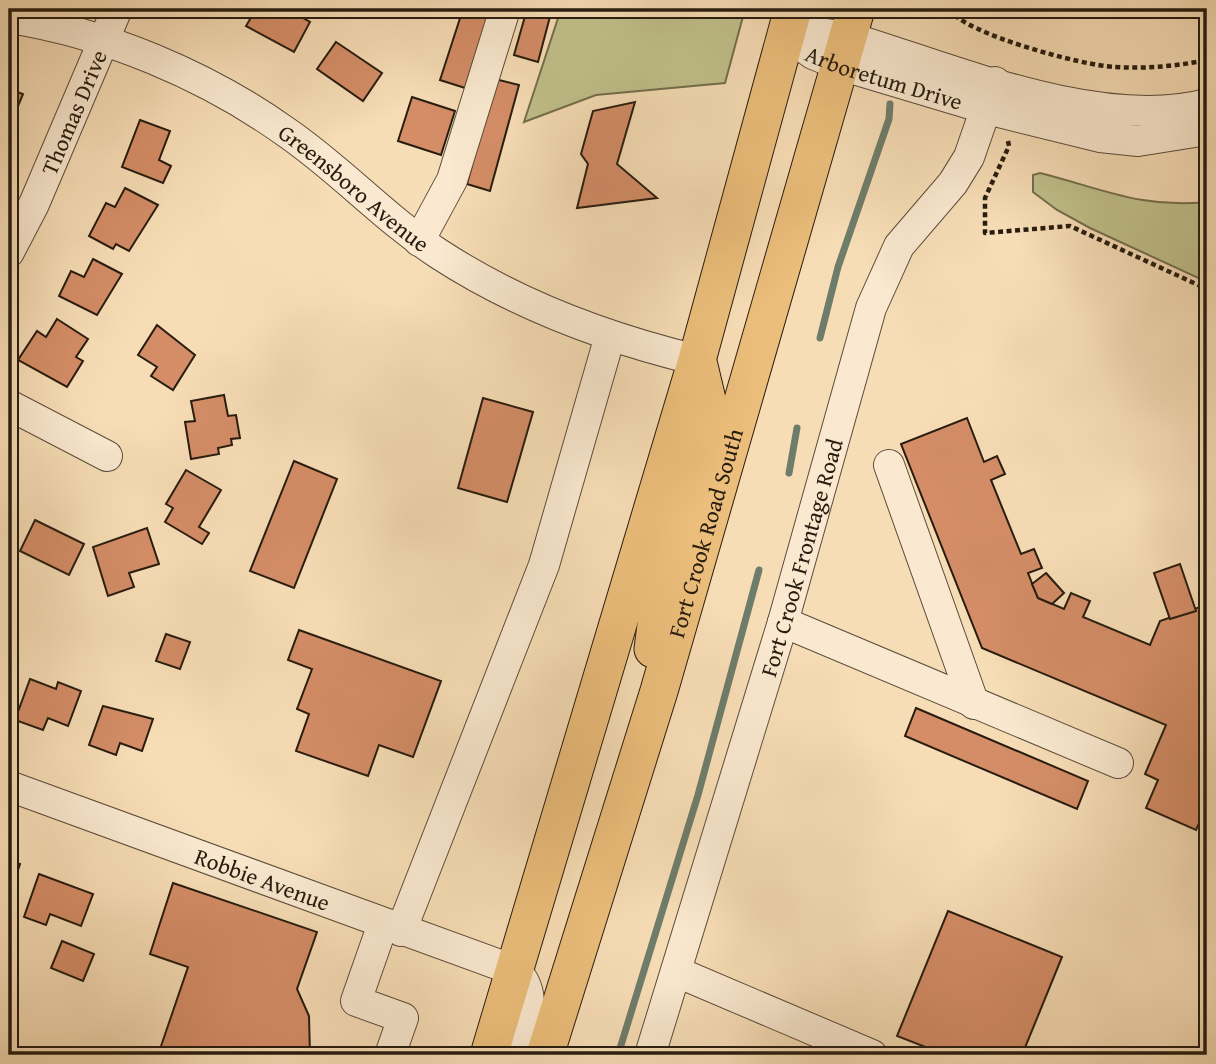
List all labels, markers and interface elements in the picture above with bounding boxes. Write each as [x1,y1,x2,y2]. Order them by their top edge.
street label: Arboretum Drive [801,36,967,117]
street label: Thomas Drive [32,44,114,180]
street label: Greensboro Avenue [272,115,437,259]
street label: Fort Crook Road South [659,424,751,641]
street label: Fort Crook Frontage Road [751,434,850,680]
street label: Robbie Avenue [190,839,335,918]

